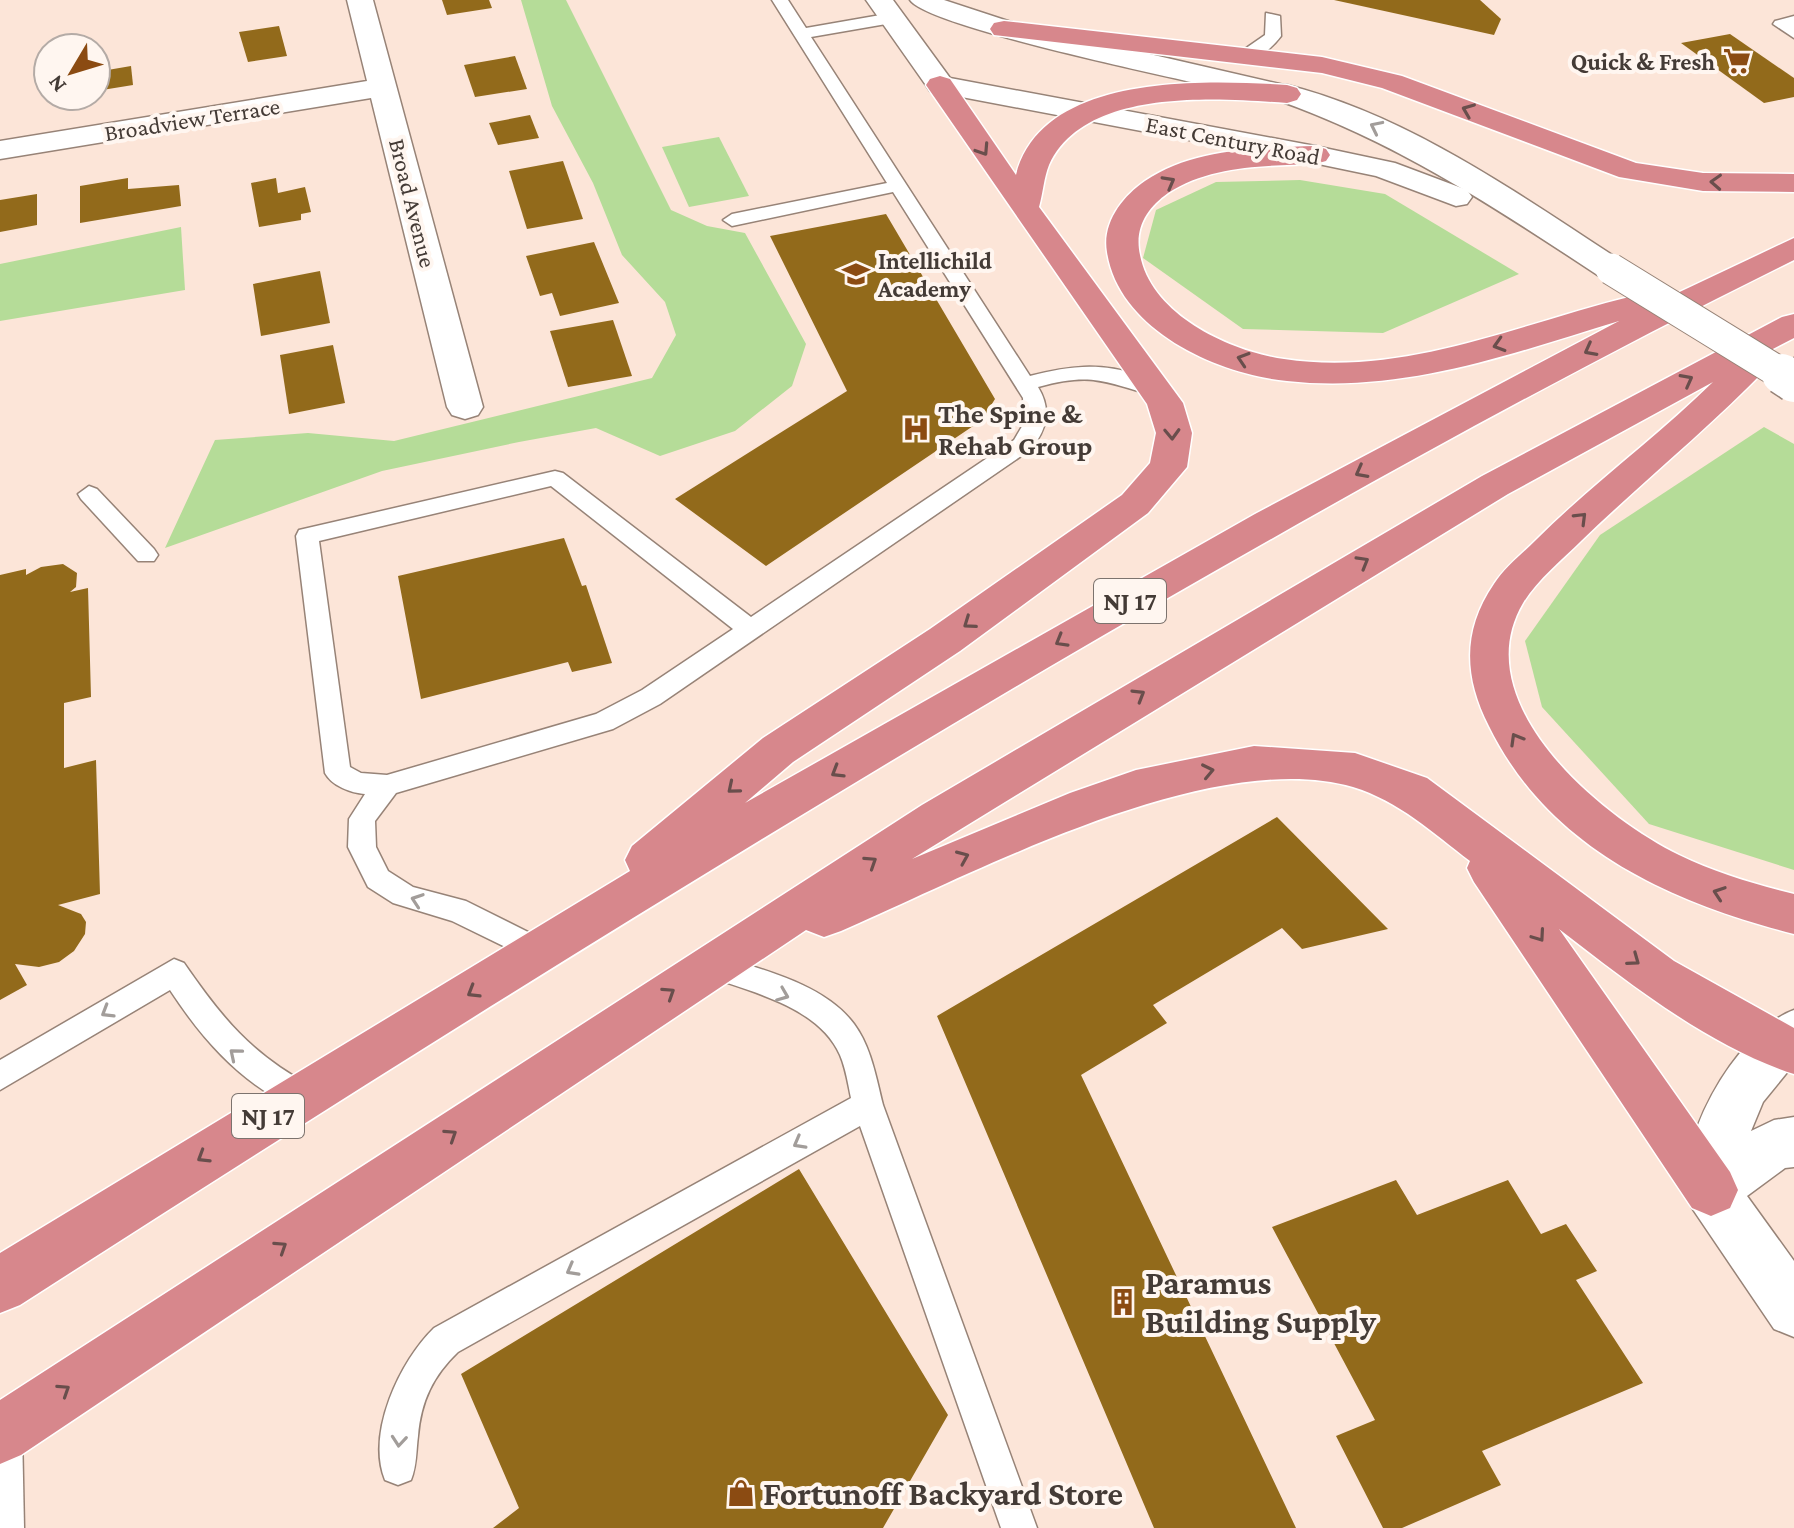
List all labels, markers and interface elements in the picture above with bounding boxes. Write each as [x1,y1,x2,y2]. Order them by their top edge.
north arrow [32,32,112,112]
supermarket icon: Quick & Fresh [1722,46,1752,76]
place label: Quick & Fresh [1571,48,1715,75]
text: N [42,70,71,98]
street label: Broadview Terrace [102,92,282,146]
one-way arrow [1462,103,1476,120]
street label: East Century Road [1144,110,1323,170]
one-way arrow [1370,121,1385,137]
street label: Broad Avenue [384,136,442,270]
one-way arrow [973,141,988,156]
one-way arrow [1709,174,1722,191]
one-way arrow [1160,176,1175,192]
place label: Intellichild Academy [877,247,992,302]
school or university icon: Intellichild Academy [841,259,871,289]
one-way arrow [1492,336,1506,352]
one-way arrow [1584,340,1599,355]
one-way arrow [1237,352,1251,368]
one-way arrow [1679,375,1694,390]
place label: The Spine & Rehab Group [938,398,1092,461]
hospital icon: The Spine & Rehab Group [901,414,931,444]
one-way arrow [1164,428,1181,441]
one-way arrow [1355,462,1370,478]
one-way arrow [1572,513,1586,527]
one-way arrow [1354,556,1369,572]
road number: NJ 17 [1094,579,1166,623]
one-way arrow [963,613,977,628]
one-way arrow [1055,631,1070,647]
one-way arrow [1130,689,1145,705]
one-way arrow [1510,733,1526,748]
one-way arrow [831,762,845,778]
one-way arrow [1200,763,1214,780]
one-way arrow [728,778,742,793]
one-way arrow [955,851,969,867]
one-way arrow [862,856,876,871]
one-way arrow [1713,886,1727,902]
one-way arrow [411,893,425,910]
one-way arrow [1529,927,1544,941]
one-way arrow [1625,950,1639,964]
one-way arrow [467,982,482,998]
one-way arrow [775,985,789,1001]
one-way arrow [660,987,674,1002]
one-way arrow [101,1003,116,1018]
one-way arrow [229,1049,244,1064]
road number: NJ 17 [232,1094,304,1138]
one-way arrow [443,1130,457,1145]
one-way arrow [794,1133,808,1149]
one-way arrow [198,1147,212,1162]
one-way arrow [273,1242,287,1257]
one-way arrow [567,1260,581,1276]
place label: Paramus Building Supply [1145,1264,1376,1340]
building icon: Paramus Building Supply [1108,1287,1138,1317]
one-way arrow [55,1384,70,1399]
one-way arrow [391,1435,408,1448]
place label: Fortunoff Backyard Store [763,1475,1123,1512]
shop icon: Fortunoff Backyard Store [726,1478,756,1508]

